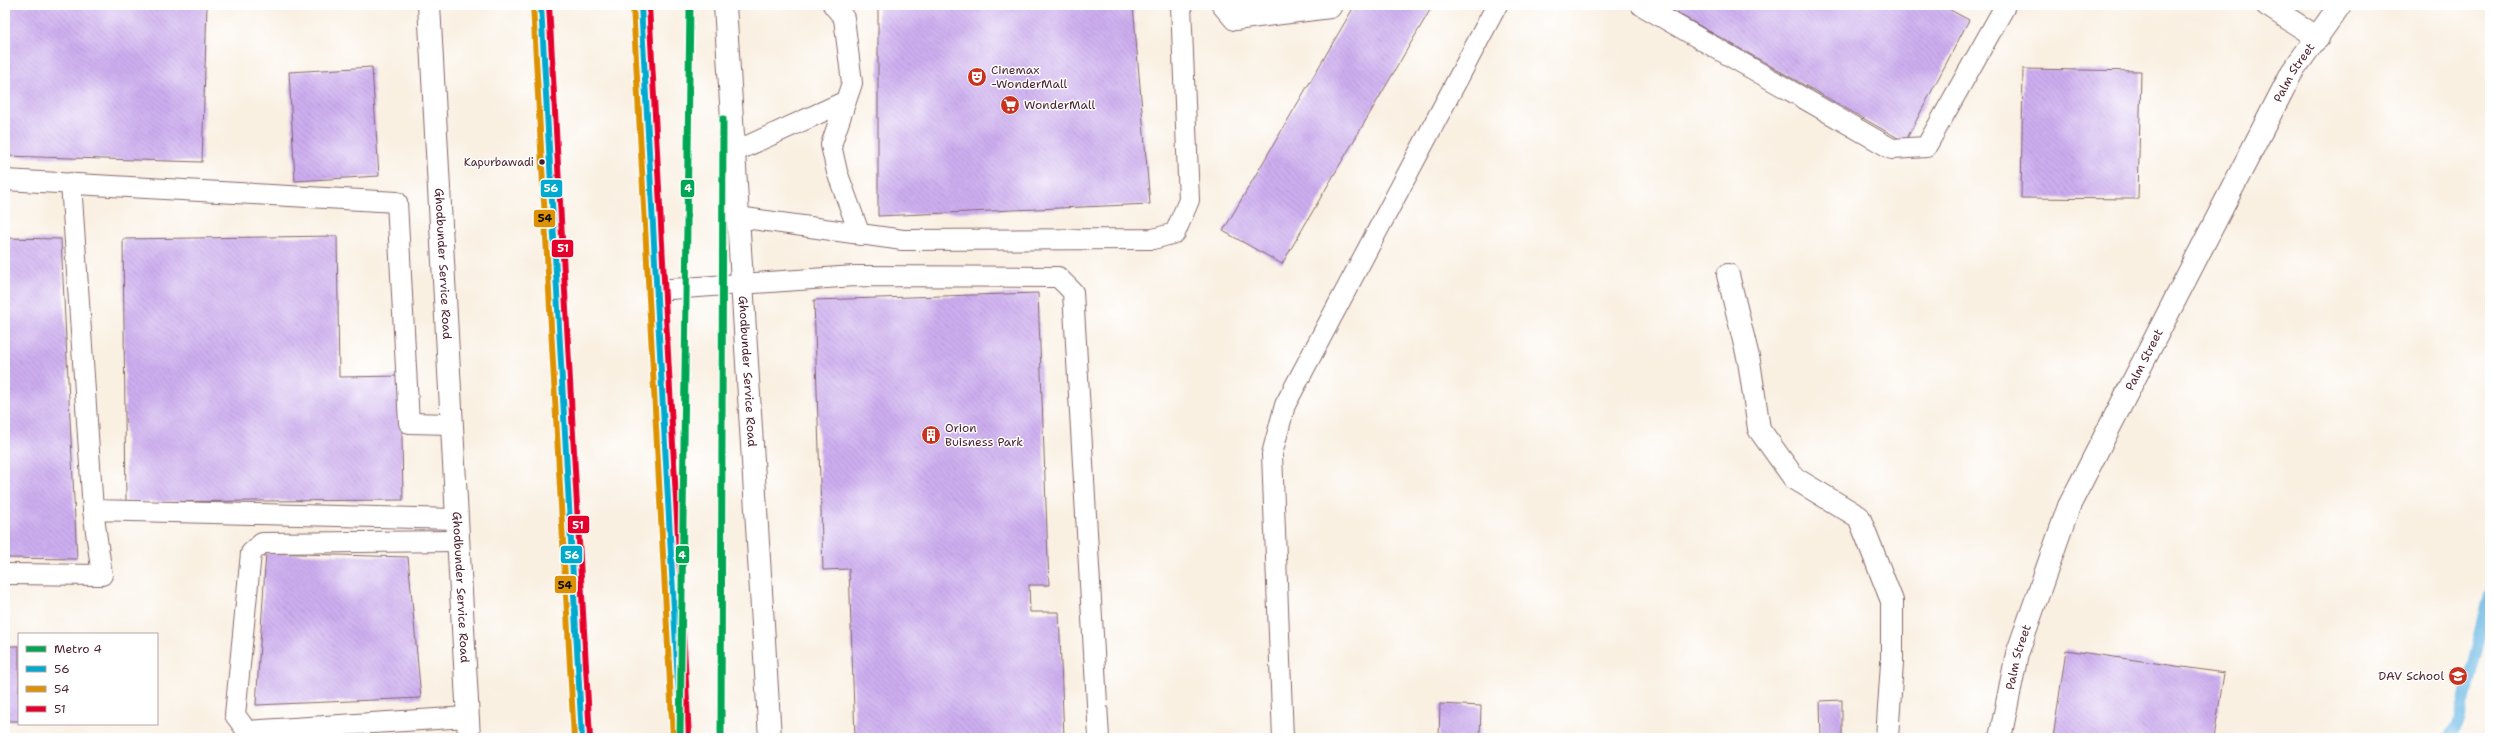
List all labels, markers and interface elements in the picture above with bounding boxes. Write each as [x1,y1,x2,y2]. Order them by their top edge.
street label: Palm Street [2270,40,2318,105]
place label: Cinemax -WonderMall [991,62,1068,92]
theatre icon: Cinemax -WonderMall [966,66,988,88]
supermarket icon: WonderMall [999,94,1021,116]
place label: WonderMall [1024,97,1096,113]
place label: Kapurbawadi [464,155,534,170]
marker: Kapurbawadi [537,157,547,167]
line badge: 56 [540,179,563,198]
line badge: 4 [680,179,695,198]
text: 56 [544,181,559,196]
text: 4 [684,181,692,196]
street label: Ghodbunder Service Road [431,187,455,340]
line badge: 54 [533,209,556,228]
text: 54 [538,211,553,226]
line badge: 51 [551,239,574,258]
text: 51 [557,241,569,256]
street label: Ghodbunder Service Road [735,295,760,448]
street label: Palm Street [2122,326,2167,393]
place label: Orion Buisness Park [945,420,1023,450]
building icon: Orion Buisness Park [920,424,942,446]
street label: Ghodbunder Service Road [449,511,473,664]
line badge: 51 [567,515,590,534]
text: 51 [572,518,584,533]
line badge: 56 [560,545,583,564]
line badge: 4 [675,545,690,564]
text: 56 [565,548,580,563]
text: 4 [678,548,686,563]
line badge: 54 [554,575,577,594]
text: 54 [558,578,573,593]
street label: Palm Street [2002,622,2035,691]
legend [18,633,158,725]
text: Metro 4 [54,641,102,657]
text: 56 [54,661,70,677]
school or university icon: DAV School [2447,665,2469,687]
place label: DAV School [2378,668,2444,684]
text: 54 [54,681,69,697]
text: 51 [54,701,66,717]

